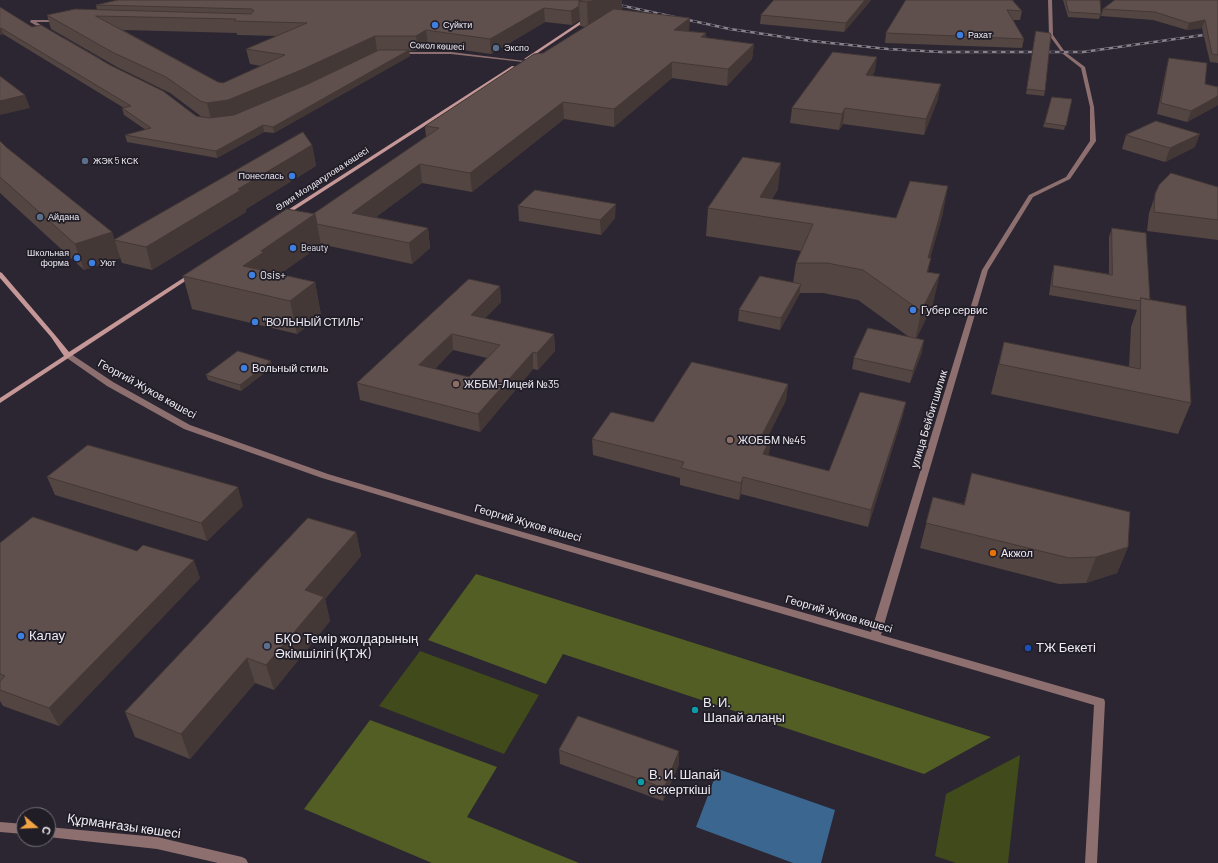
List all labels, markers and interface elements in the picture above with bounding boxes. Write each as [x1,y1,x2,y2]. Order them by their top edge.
marker: Суйкти [430,20,440,30]
place label: Суйкти [443,20,472,30]
marker: Рахат [955,30,965,40]
place label: Рахат [968,30,992,40]
street label: Сокол көшесі [409,40,465,52]
marker: Экспо [491,43,501,53]
place label: Экспо [504,43,529,53]
street label: Әлия Молдағұлова көшесі [273,145,371,213]
marker: ЖЭК 5 КСК [80,156,90,166]
place label: ЖЭК 5 КСК [93,156,138,166]
place label: Понеслась [239,171,284,181]
marker: Понеслась [287,171,297,181]
marker: Айдана [35,212,45,222]
place label: Айдана [48,212,79,222]
marker: Beauty [288,243,298,253]
place label: Beauty [301,243,328,253]
place label: Школьная форма [27,248,69,269]
marker: Школьная форма [72,253,82,263]
marker: Уют [87,258,97,268]
place label: Уют [100,258,116,268]
place label: Osis+ [260,268,286,282]
marker: Osis+ [247,270,257,280]
place label: Губер сервис [921,303,988,317]
marker: Губер сервис [908,305,918,315]
place label: "ВОЛЬНЫЙ СТИЛЬ" [263,315,363,329]
marker: "ВОЛЬНЫЙ СТИЛЬ" [250,317,260,327]
street label: Георгий Жуков көшесі [95,356,199,422]
place label: Вольный стиль [252,361,329,375]
marker: Вольный стиль [239,363,249,373]
street label: улица Бейбитшилик [908,368,950,470]
place label: ЖББМ-Лицей №35 [464,377,559,391]
marker: ЖББМ-Лицей №35 [451,379,461,389]
place label: ЖОББМ №45 [738,433,806,447]
marker: ЖОББМ №45 [725,435,735,445]
street label: Георгий Жуков көшесі [473,501,583,545]
place label: Акжол [1001,546,1033,560]
marker: Акжол [988,548,998,558]
street label: Георгий Жуков көшесі [784,592,894,636]
place label: Калау [29,628,65,644]
marker: Калау [16,631,26,641]
place label: БҚО Темір жолдарының Әкімшілігі (ҚТЖ) [275,631,418,662]
place label: ТЖ Бекеті [1036,640,1096,656]
marker: БҚО Темір жолдарының Әкімшілігі (ҚТЖ) [262,641,272,651]
marker: ТЖ Бекеті [1023,643,1033,653]
place label: В. И. Шапай алаңы [703,695,785,726]
marker: В. И. Шапай алаңы [690,705,700,715]
place label: В. И. Шапай ескерткіші [649,767,720,798]
marker: В. И. Шапай ескерткіші [636,777,646,787]
north arrow [16,807,56,847]
street label: Құрманғазы көшесі [66,810,182,842]
text: С [39,825,54,837]

